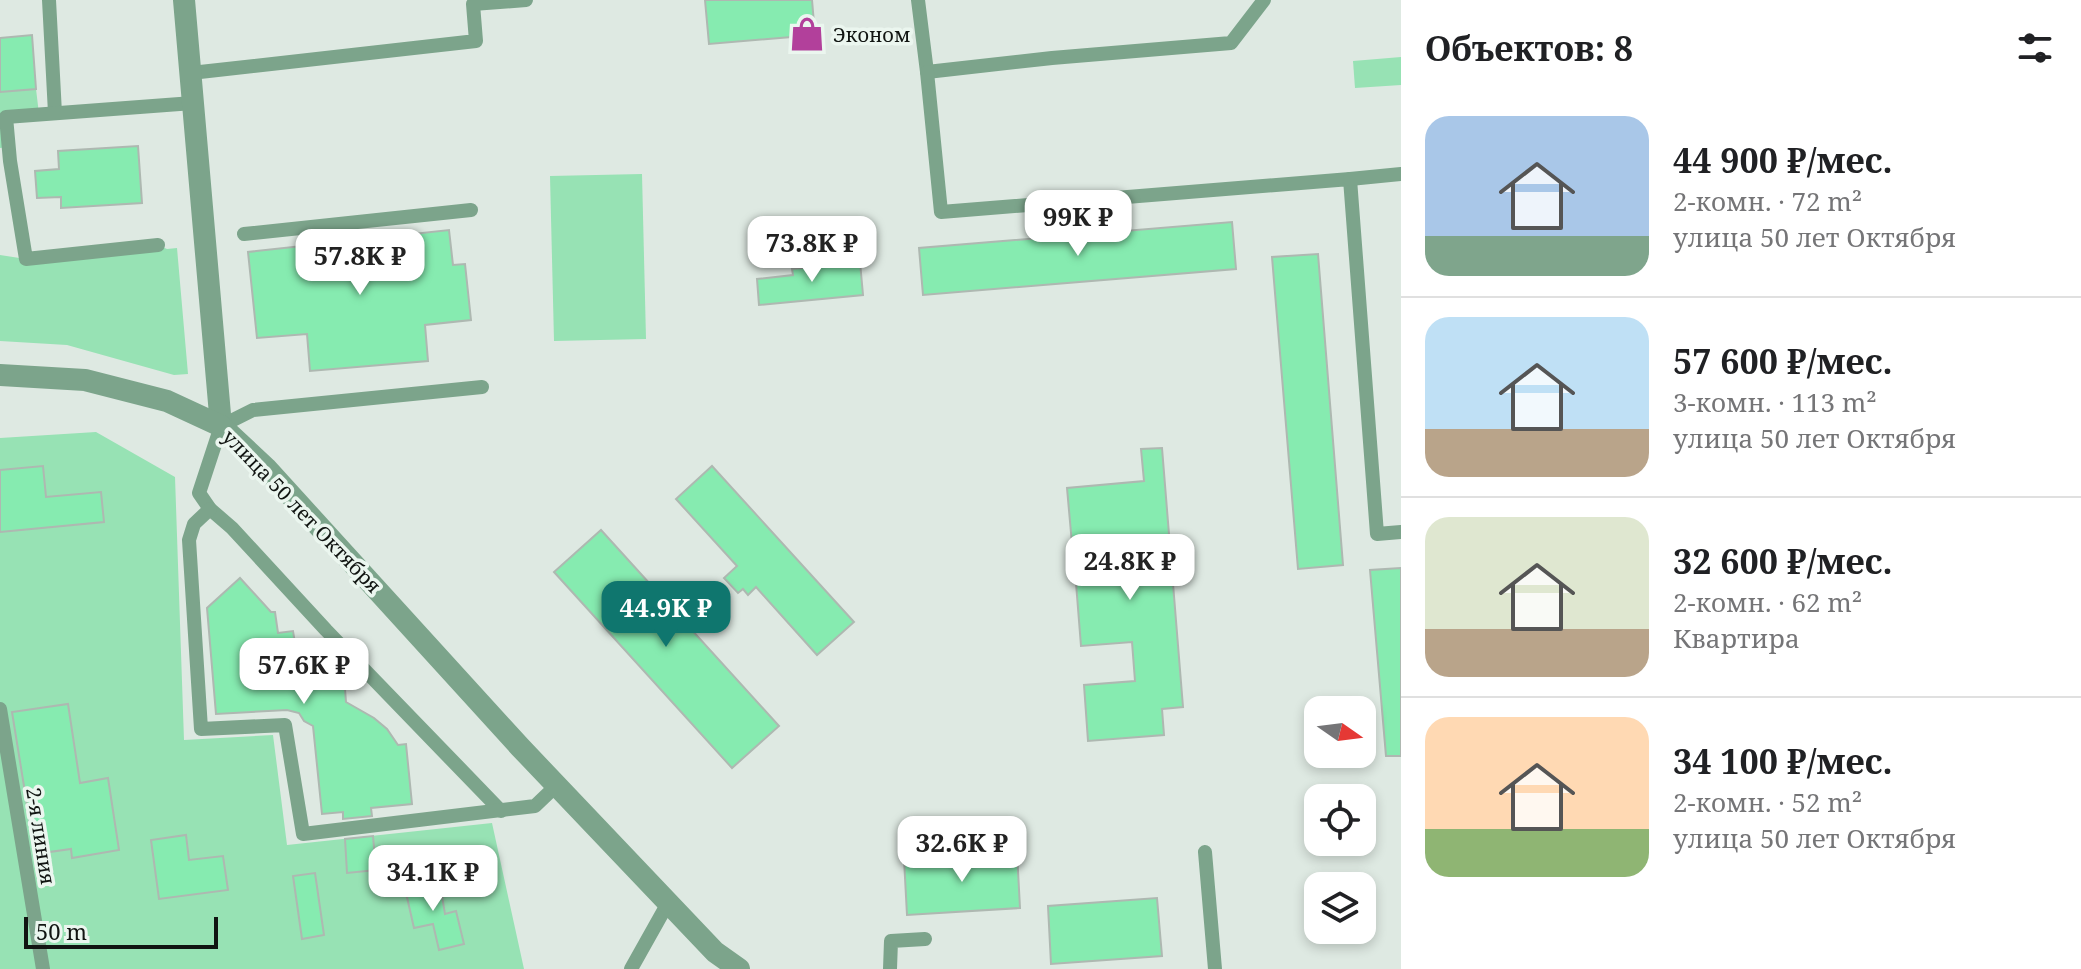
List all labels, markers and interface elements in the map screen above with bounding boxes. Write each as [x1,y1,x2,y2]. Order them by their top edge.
shop icon: Эконом [788,15,826,53]
place label: Эконом [833,21,910,48]
text: Объектов: 8 [1425,25,1633,71]
icon: filters [2013,26,2057,70]
text: 44 900 ₽/мес. [1673,137,1893,183]
icon: home [1489,148,1585,244]
text: 2-комн. · 72 m² [1673,183,1862,219]
pin: 99K ₽ [1022,190,1134,258]
text: 99K ₽ [1043,198,1113,234]
pin: 73.8K ₽ [738,216,886,284]
text: улица 50 лет Октября [1673,219,1956,255]
text: 73.8K ₽ [766,224,858,260]
pin: 57.8K ₽ [286,229,434,297]
text: 57.8K ₽ [314,237,406,273]
text: 57 600 ₽/мес. [1673,338,1893,384]
icon: home [1489,349,1585,445]
text: 3-комн. · 113 m² [1673,384,1877,420]
text: улица 50 лет Октября [1673,420,1956,456]
street label: улица 50 лет Октября [217,423,387,599]
pin: 24.8K ₽ [1056,534,1204,602]
text: 32 600 ₽/мес. [1673,538,1893,584]
text: 24.8K ₽ [1084,542,1176,578]
icon: home [1489,549,1585,645]
pin: 44.9K ₽ [592,581,740,649]
text: 2-комн. · 62 m² [1673,584,1862,620]
text: 44.9K ₽ [620,589,712,625]
text: Квартира [1673,620,1800,656]
pin: 57.6K ₽ [230,638,378,706]
text: 57.6K ₽ [258,646,350,682]
north arrow [1304,696,1376,768]
map controls [1304,696,1376,944]
text: 34 100 ₽/мес. [1673,738,1893,784]
icon: home [1489,749,1585,845]
button: locate [1304,784,1376,856]
text: 2-комн. · 52 m² [1673,784,1862,820]
street label: 2-я линия [20,785,62,887]
pin: 32.6K ₽ [888,816,1036,884]
text: улица 50 лет Октября [1673,820,1956,856]
text: 32.6K ₽ [916,824,1008,860]
pin: 34.1K ₽ [359,845,507,913]
text: 34.1K ₽ [387,853,479,889]
button: layers [1304,872,1376,944]
scale bar [24,913,218,949]
text: 50 m [36,916,87,946]

